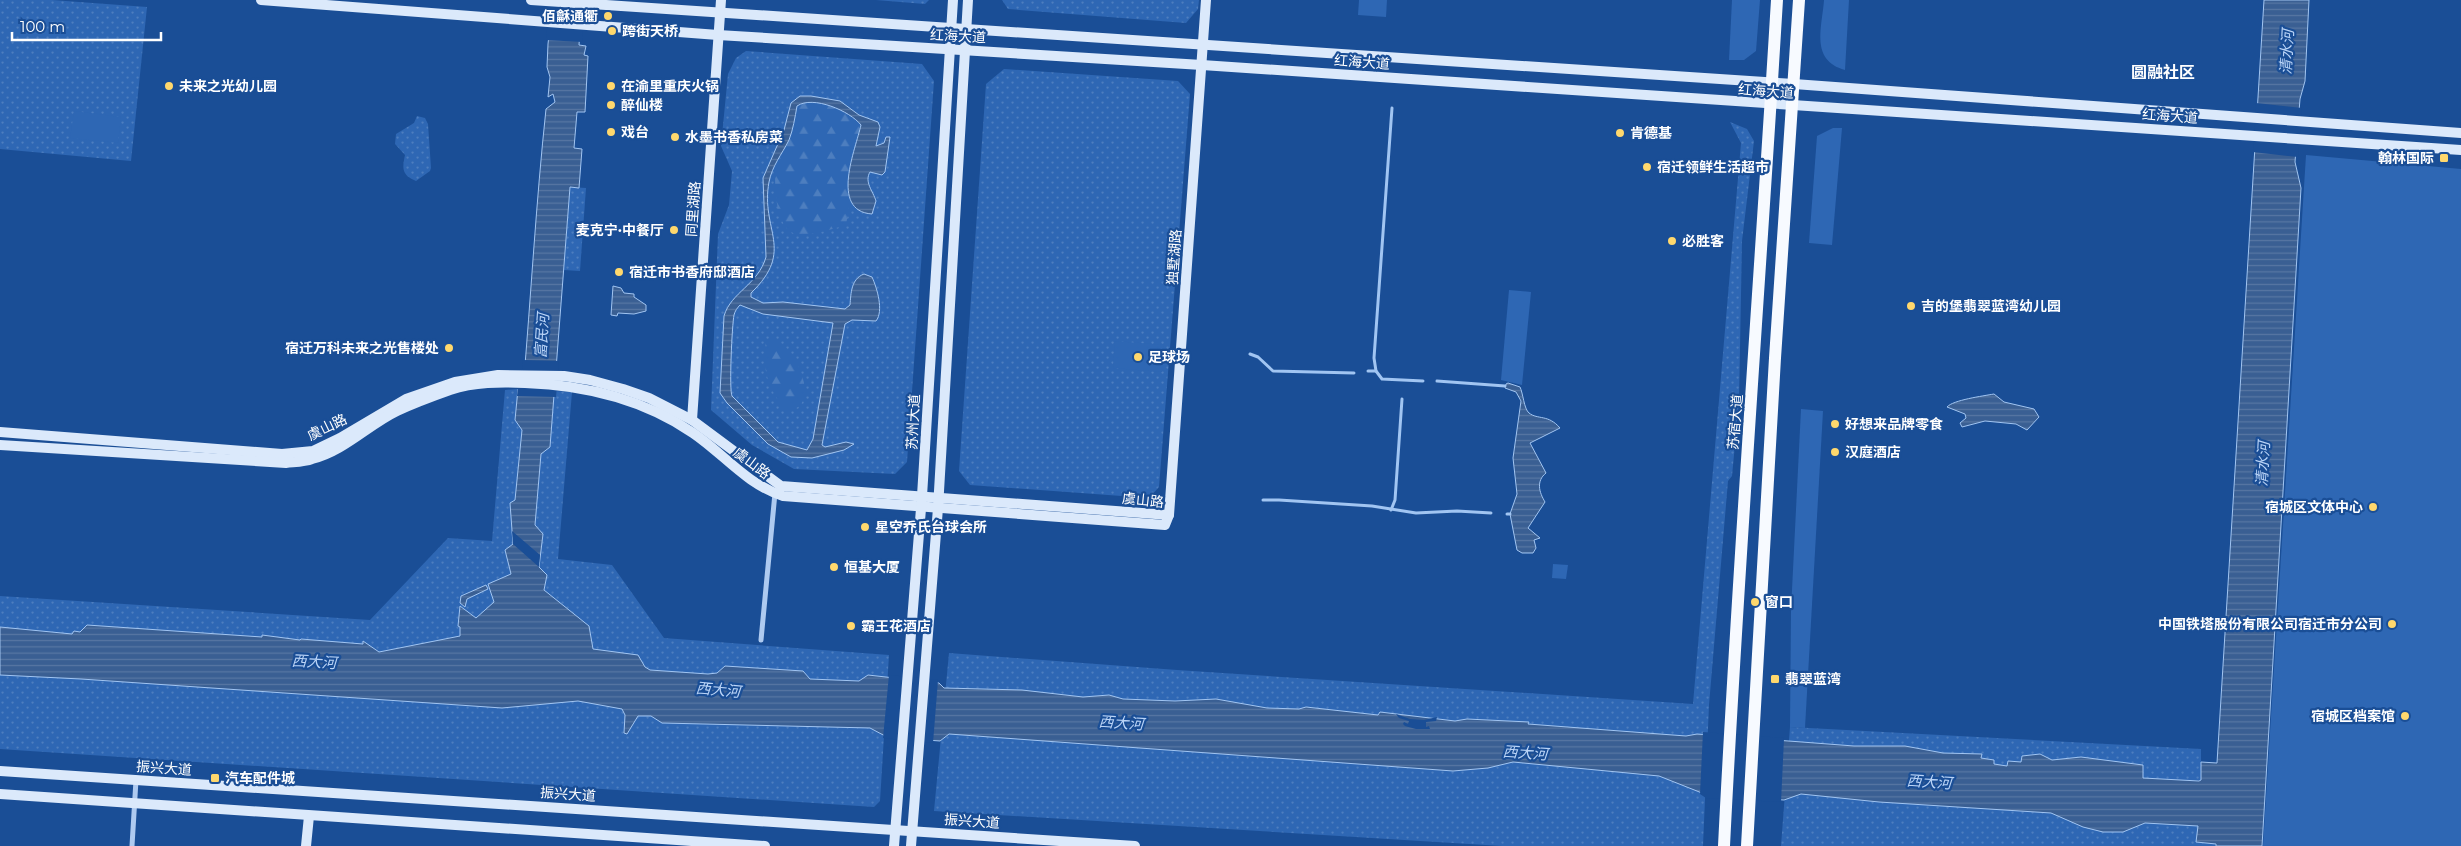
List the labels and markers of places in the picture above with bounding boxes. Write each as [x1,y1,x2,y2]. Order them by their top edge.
place label: 佰龢通衢 [542,7,598,25]
marker: 佰龢通衢 [602,10,614,22]
place label: 跨街天桥 [622,22,678,40]
marker: 跨街天桥 [606,25,618,37]
place label: 未来之光幼儿园 [179,77,277,95]
place label: 在渝里重庆火锅 [621,77,719,95]
marker: 未来之光幼儿园 [163,80,175,92]
marker: 在渝里重庆火锅 [605,80,617,92]
place label: 醉仙楼 [621,96,663,114]
marker: 醉仙楼 [605,99,617,111]
place label: 戏台 [621,123,649,141]
place label: 肯德基 [1630,124,1672,142]
marker: 戏台 [605,126,617,138]
marker: 肯德基 [1614,127,1626,139]
place label: 水墨书香私房菜 [685,128,783,146]
marker: 水墨书香私房菜 [669,131,681,143]
place label: 翰林国际 [2378,149,2434,167]
marker: 翰林国际 [2438,152,2450,164]
place label: 宿迁领鲜生活超市 [1657,158,1769,176]
marker: 宿迁领鲜生活超市 [1641,161,1653,173]
place label: 麦克宁·中餐厅 [576,221,664,239]
marker: 麦克宁·中餐厅 [668,224,680,236]
place label: 必胜客 [1682,232,1724,250]
marker: 必胜客 [1666,235,1678,247]
place label: 宿迁市书香府邸酒店 [629,263,755,281]
marker: 宿迁市书香府邸酒店 [613,266,625,278]
place label: 吉的堡翡翠蓝湾幼儿园 [1921,297,2061,315]
marker: 吉的堡翡翠蓝湾幼儿园 [1905,300,1917,312]
place label: 宿迁万科未来之光售楼处 [285,339,439,357]
marker: 宿迁万科未来之光售楼处 [443,342,455,354]
place label: 足球场 [1148,348,1190,366]
marker: 足球场 [1132,351,1144,363]
place label: 好想来品牌零食 [1845,415,1943,433]
marker: 好想来品牌零食 [1829,418,1841,430]
place label: 汉庭酒店 [1845,443,1901,461]
marker: 汉庭酒店 [1829,446,1841,458]
place label: 宿城区文体中心 [2265,498,2363,516]
marker: 宿城区文体中心 [2367,501,2379,513]
place label: 星空乔氏台球会所 [875,518,987,536]
marker: 星空乔氏台球会所 [859,521,871,533]
place label: 恒基大厦 [844,558,900,576]
marker: 恒基大厦 [828,561,840,573]
place label: 窗口 [1765,593,1793,611]
marker: 窗口 [1749,596,1761,608]
place label: 中国铁塔股份有限公司宿迁市分公司 [2158,615,2382,633]
place label: 霸王花酒店 [861,617,931,635]
marker: 中国铁塔股份有限公司宿迁市分公司 [2386,618,2398,630]
marker: 霸王花酒店 [845,620,857,632]
place label: 翡翠蓝湾 [1785,670,1841,688]
marker: 翡翠蓝湾 [1769,673,1781,685]
place label: 宿城区档案馆 [2311,707,2395,725]
marker: 宿城区档案馆 [2399,710,2411,722]
place label: 汽车配件城 [225,769,295,787]
marker: 汽车配件城 [209,772,221,784]

